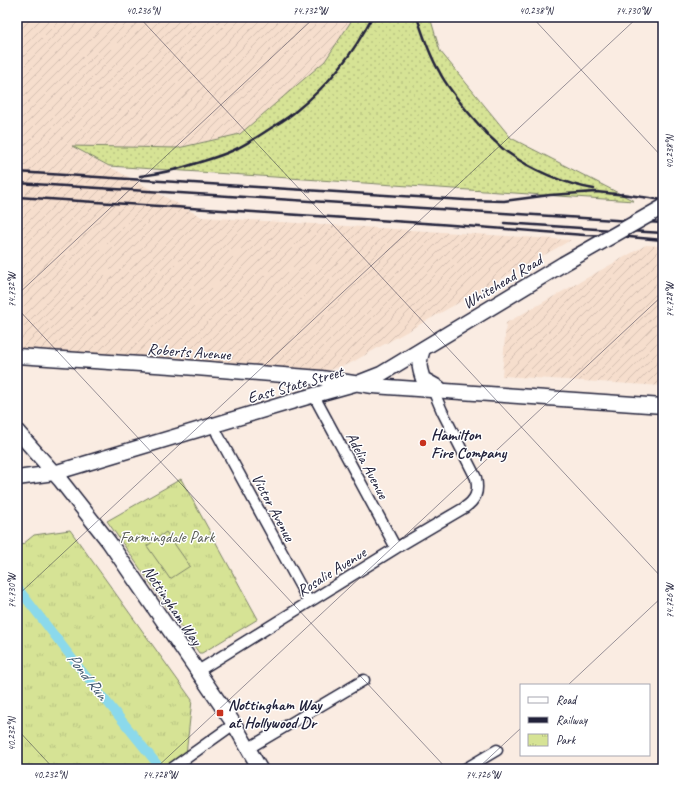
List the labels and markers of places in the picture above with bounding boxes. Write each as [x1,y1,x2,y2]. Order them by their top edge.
place label: Hamilton Fire Company [431,425,508,463]
marker: Hamilton Fire Company [418,438,428,448]
place label: Nottingham Way at Hollywood Dr [228,695,323,733]
marker: Nottingham Way at Hollywood Dr [215,708,225,718]

